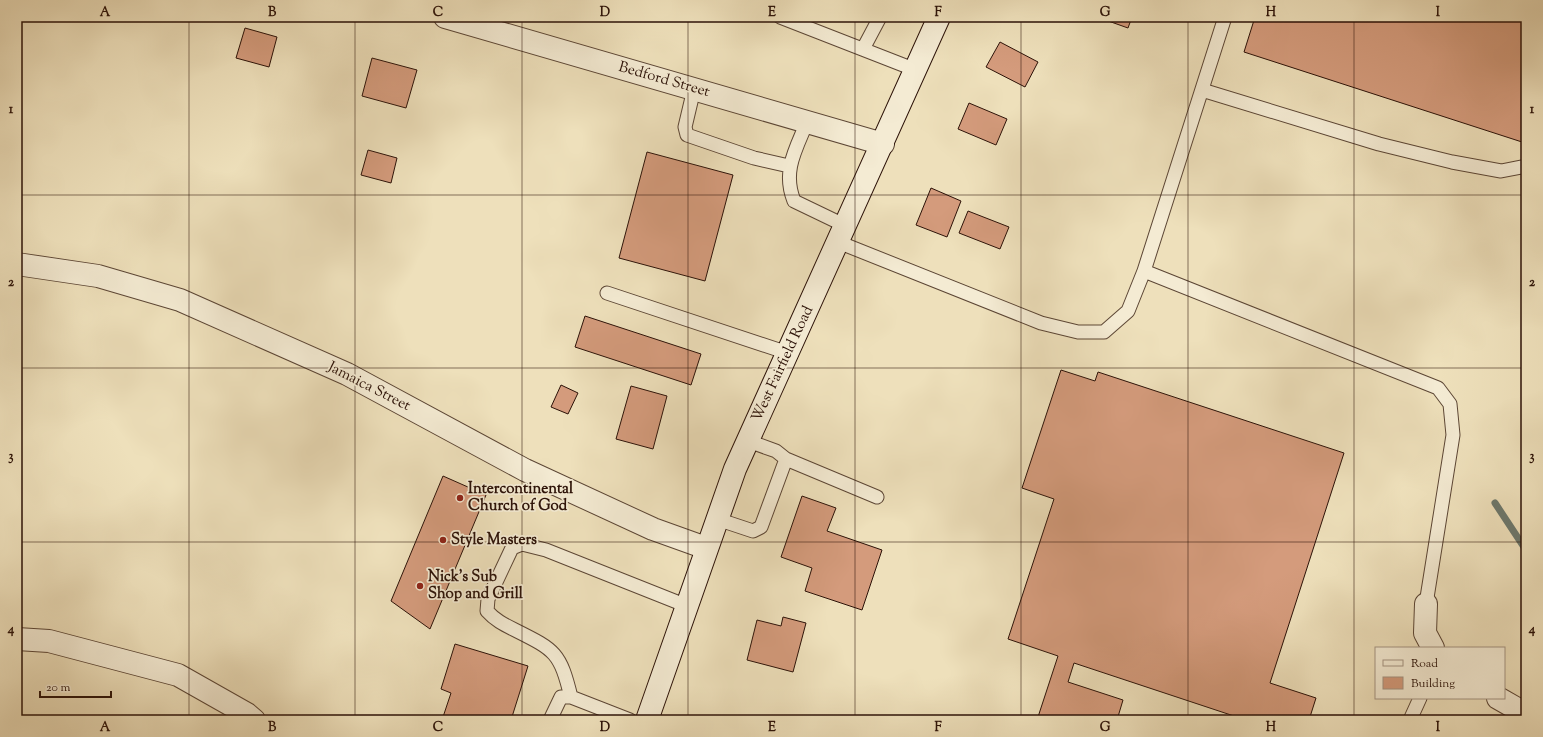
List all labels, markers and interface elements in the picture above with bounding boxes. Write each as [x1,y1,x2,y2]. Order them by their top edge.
text: A [100,4,111,22]
text: B [268,4,277,22]
text: C [433,4,443,22]
text: D [600,4,610,22]
text: E [768,4,776,22]
text: F [934,4,942,22]
text: G [1100,4,1111,22]
text: H [1266,4,1277,22]
text: I [1436,4,1441,22]
street label: Bedford Street [616,57,712,103]
text: 1 [9,101,14,119]
text: 1 [1530,101,1535,119]
text: 2 [8,274,15,292]
text: 2 [1529,274,1536,292]
street label: West Fairfield Road [747,302,819,425]
street label: Jamaica Street [323,357,414,417]
text: 3 [8,448,14,466]
text: 3 [1529,448,1535,466]
place label: Intercontinental Church of God [468,479,574,517]
marker: Intercontinental Church of God [455,493,465,503]
place label: Style Masters [451,530,537,551]
marker: Style Masters [438,535,448,545]
place label: Nick's Sub Shop and Grill [428,567,524,605]
marker: Nick's Sub Shop and Grill [415,581,425,591]
text: 4 [7,621,15,639]
text: 4 [1528,621,1536,639]
legend [1375,647,1505,699]
text: Road [1411,655,1438,673]
scale bar [40,673,111,699]
text: Building [1411,675,1455,693]
text: 20 m [46,679,71,697]
text: A [100,719,111,737]
text: B [268,719,277,737]
text: C [433,719,443,737]
text: D [600,719,610,737]
text: E [768,719,776,737]
text: F [934,719,942,737]
text: G [1100,719,1111,737]
text: H [1266,719,1277,737]
text: I [1436,719,1441,737]

